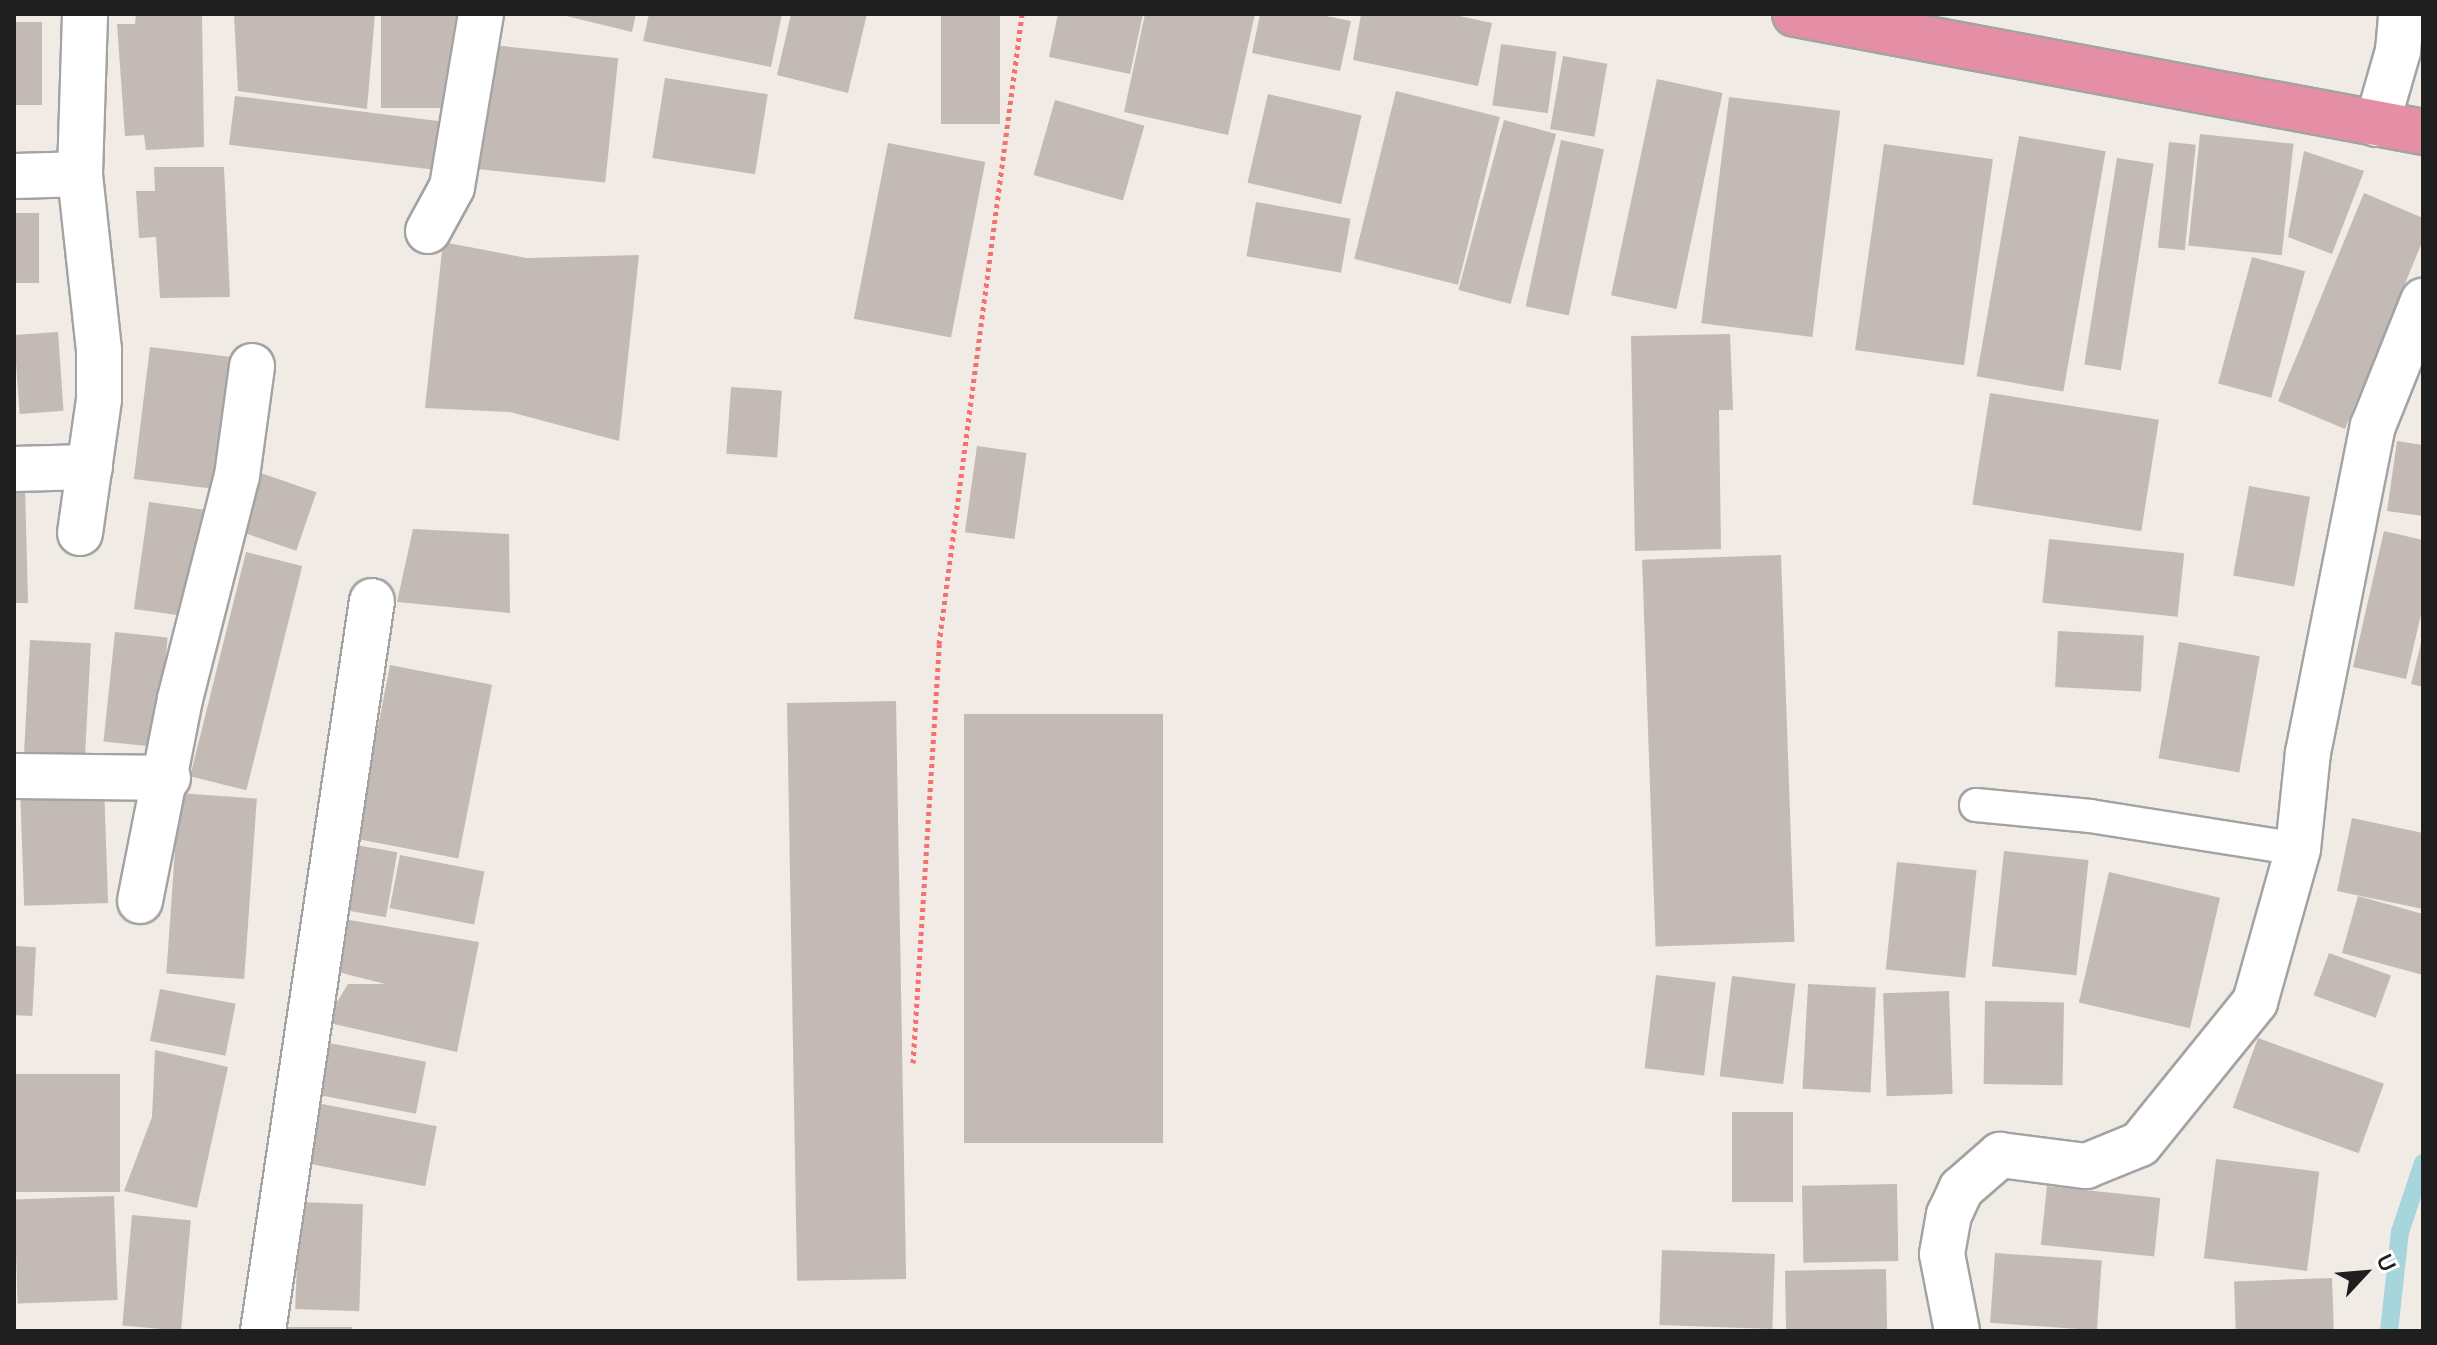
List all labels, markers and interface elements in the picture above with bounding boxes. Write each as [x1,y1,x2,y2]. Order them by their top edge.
north arrow [2325,1233,2405,1313]
text: U [2370,1249,2403,1276]

